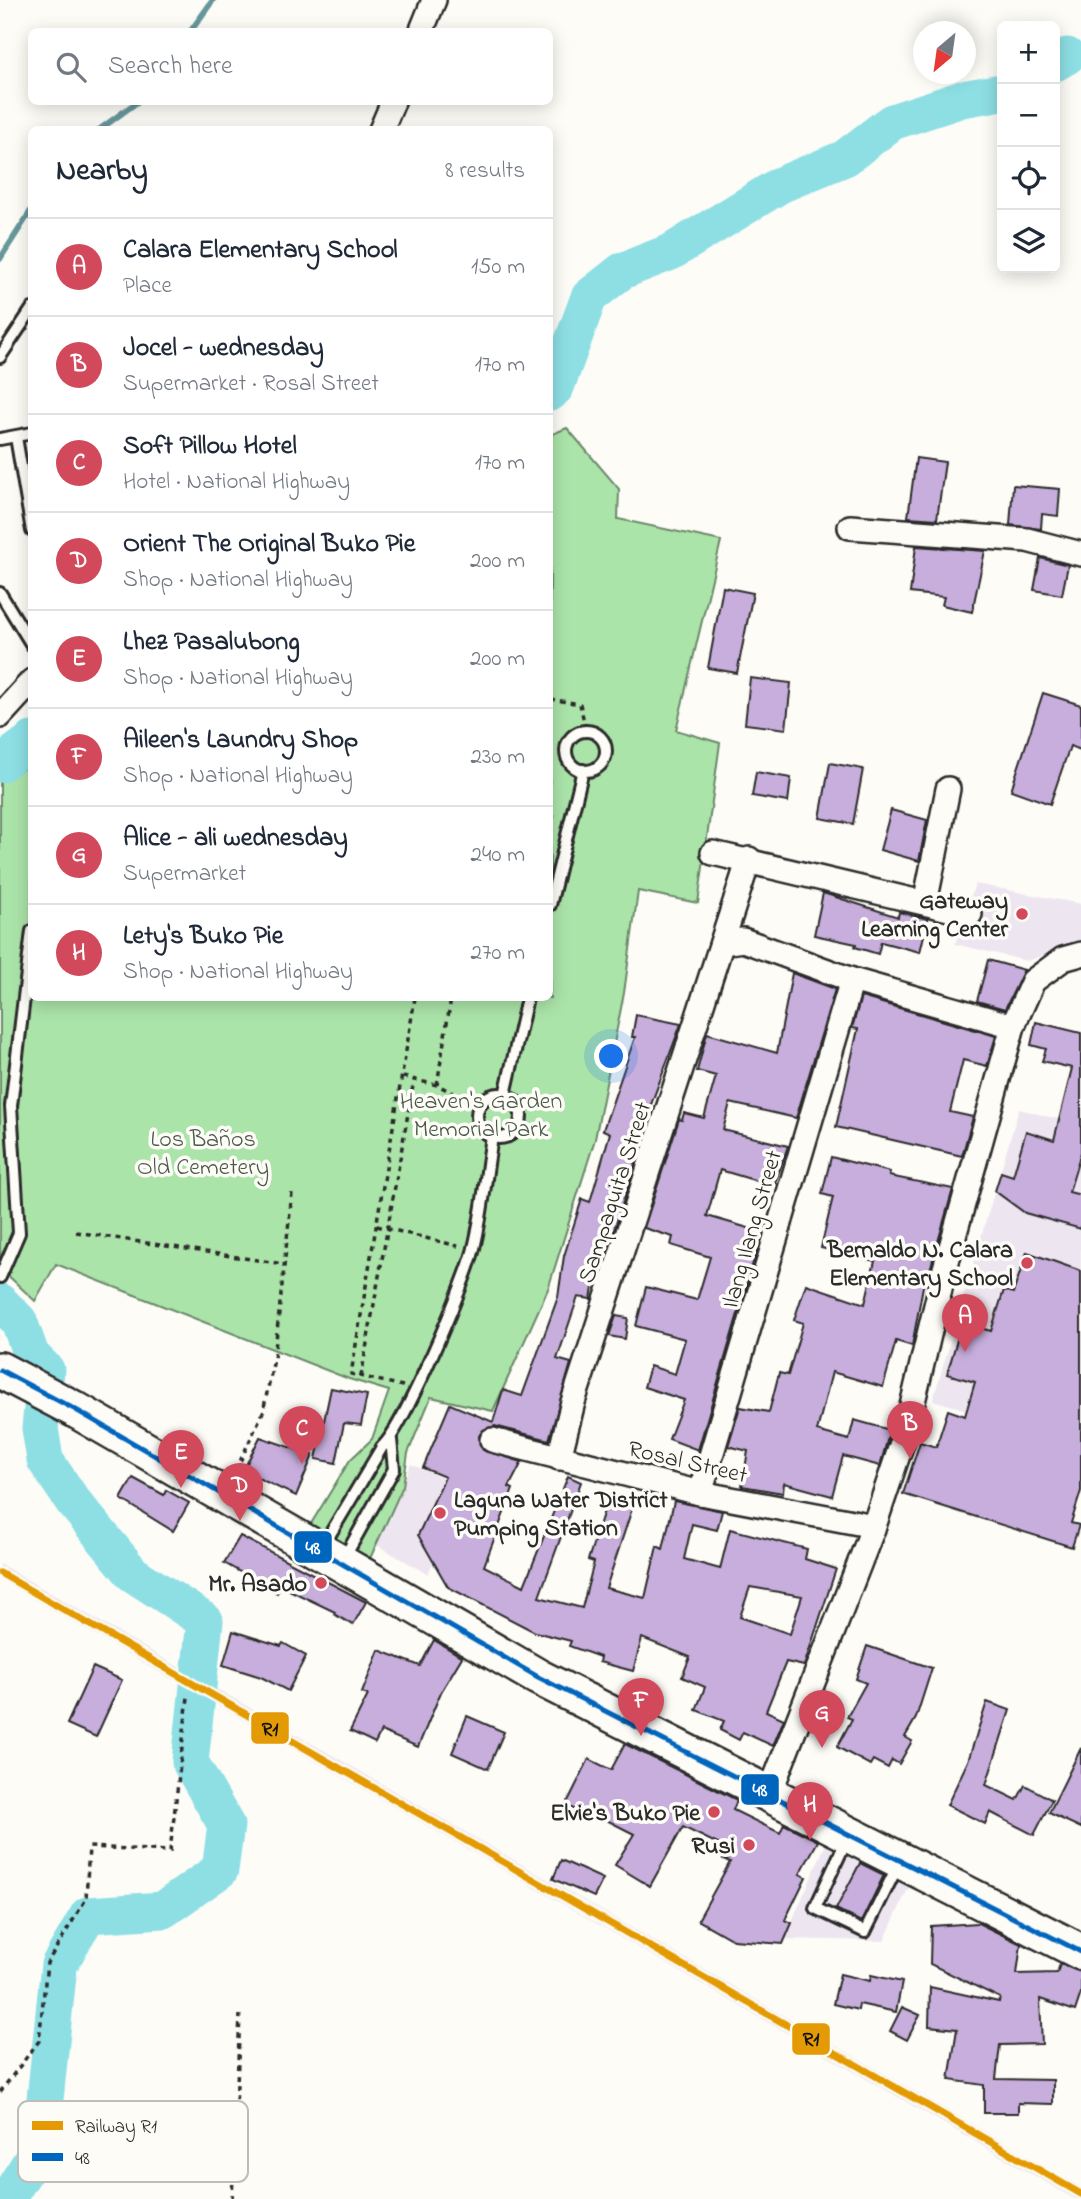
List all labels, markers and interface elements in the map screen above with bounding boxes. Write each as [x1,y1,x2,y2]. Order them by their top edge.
north arrow [913,21,976,84]
map controls [997,21,1060,273]
button: + [997,21,1060,84]
search box [28,28,553,105]
icon: search [52,48,90,86]
text: Search here [108,48,233,86]
button: − [997,84,1060,147]
button: locate [997,147,1060,210]
text: Nearby [56,150,148,194]
text: 8 results [445,155,525,188]
button: layers [997,210,1060,273]
text: Calara Elementary School [123,232,398,270]
text: A [72,251,86,284]
text: 150 m [471,251,525,284]
text: Place [123,270,172,303]
text: Jocel - wednesday [123,330,324,368]
text: B [71,349,87,382]
text: 170 m [475,349,525,382]
text: Supermarket · Rosal Street [123,368,379,401]
text: Soft Pillow Hotel [123,428,297,466]
text: C [73,447,85,480]
text: 170 m [475,447,525,480]
text: Hotel · National Highway [123,466,350,499]
text: Orient The Original Buko Pie [123,526,415,564]
text: D [71,545,87,578]
text: 200 m [470,545,525,578]
text: Shop · National Highway [123,564,353,597]
text: Lhez Pasalubong [123,624,300,662]
text: E [72,643,86,676]
text: 200 m [470,643,525,676]
text: Shop · National Highway [123,662,353,695]
text: Aileen's Laundry Shop [123,722,358,760]
text: F [72,741,86,774]
text: 230 m [471,741,525,774]
text: Shop · National Highway [123,760,353,793]
text: Alice - ali wednesday [123,820,348,858]
text: G [72,839,86,872]
text: 240 m [471,839,525,872]
text: Supermarket [123,858,246,891]
place label: Gateway Learning Center [861,885,1009,949]
marker: Gateway Learning Center [1014,906,1030,922]
text: Lety's Buko Pie [123,918,283,956]
text: H [72,937,86,970]
text: 270 m [471,937,525,970]
text: Shop · National Highway [123,956,353,989]
your location [594,1039,628,1073]
park label: Heaven's Garden Memorial Park [400,1085,562,1148]
street label: Sampaguita Street [570,1097,662,1288]
park label: Los Baños Old Cemetery [137,1123,269,1187]
street label: Ilang Ilang Street [714,1147,793,1313]
place label: Bernaldo N. Calara Elementary School [826,1234,1013,1298]
marker: Bernaldo N. Calara Elementary School [1019,1255,1035,1271]
pin: A [942,1294,988,1352]
pin: B [887,1401,933,1459]
pin: C [279,1406,325,1464]
pin: E [158,1430,204,1488]
street label: Rosal Street [624,1433,751,1494]
pin: D [217,1463,263,1521]
place label: Laguna Water District Pumping Station [454,1484,669,1548]
marker: Laguna Water District Pumping Station [432,1505,448,1521]
line badge: 48 [293,1530,333,1564]
text: 48 [306,1536,320,1563]
place label: Mr. Asado [208,1568,307,1603]
marker: Mr. Asado [313,1575,329,1591]
pin: F [618,1678,664,1736]
pin: G [799,1690,845,1748]
line badge: R1 [250,1711,290,1745]
text: R1 [262,1717,278,1744]
line badge: 48 [740,1773,780,1806]
text: 48 [753,1778,767,1805]
pin: H [787,1782,833,1840]
place label: Elvie's Buko Pie [550,1797,701,1832]
marker: Elvie's Buko Pie [706,1804,722,1820]
place label: Rusi [692,1830,735,1865]
marker: Rusi [741,1837,757,1853]
line badge: R1 [791,2022,831,2056]
text: R1 [803,2027,819,2054]
legend [18,2101,248,2182]
text: Railway R1 [75,2114,157,2142]
text: 48 [75,2146,90,2173]

